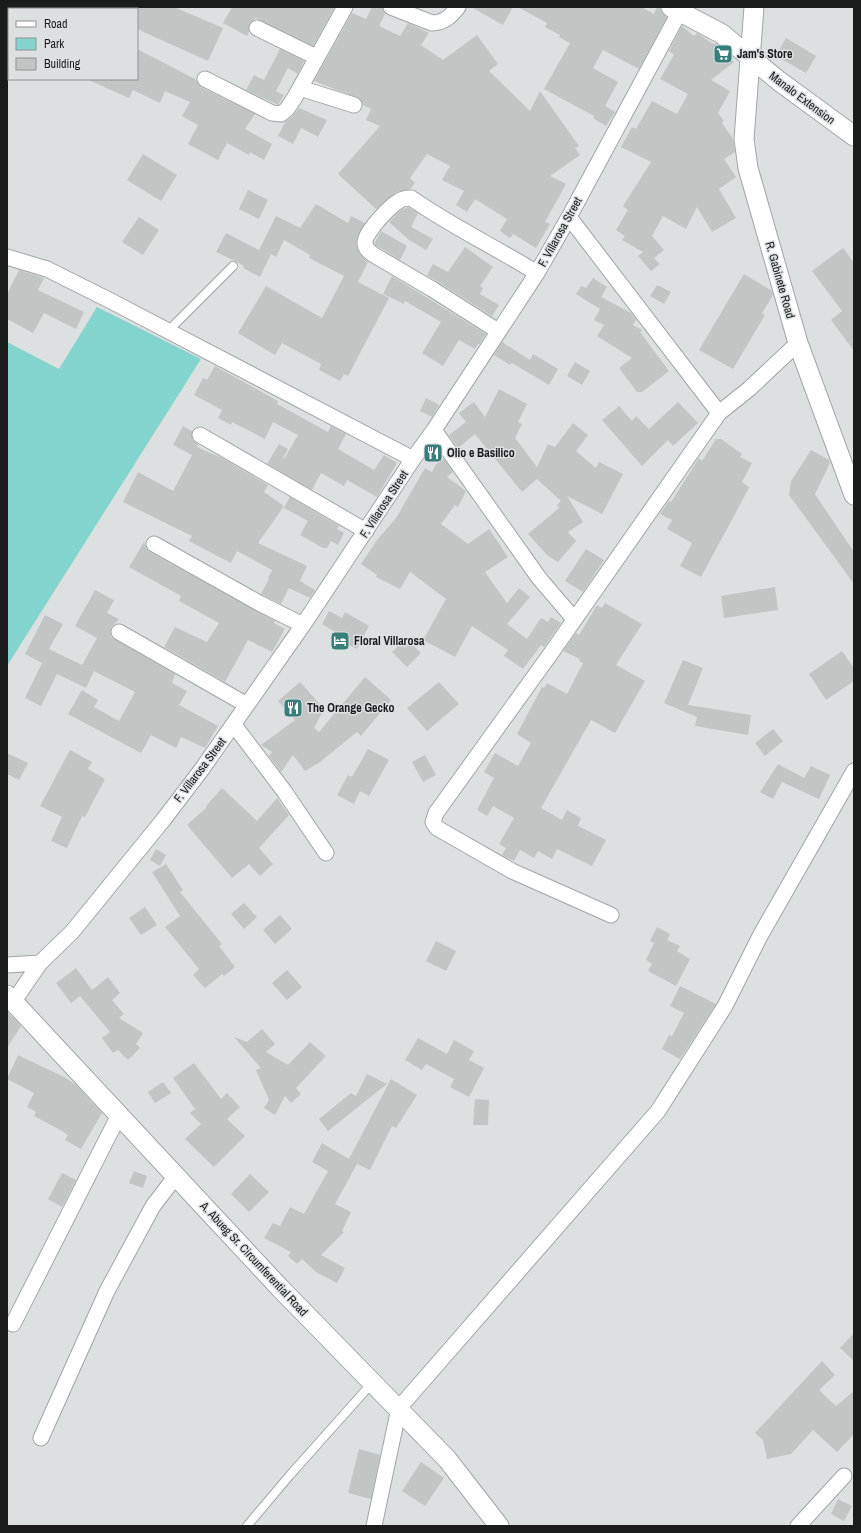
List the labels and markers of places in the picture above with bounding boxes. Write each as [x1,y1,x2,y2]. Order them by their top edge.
supermarket icon: Jam's Store [712,43,734,65]
place label: Jam's Store [737,46,793,62]
restaurant icon: Olio e Basilico [422,442,444,464]
place label: Olio e Basilico [447,445,515,461]
hotel icon: Floral Villarosa [329,630,351,652]
place label: Floral Villarosa [354,633,425,649]
restaurant icon: The Orange Gecko [282,697,304,719]
place label: The Orange Gecko [307,700,395,716]

